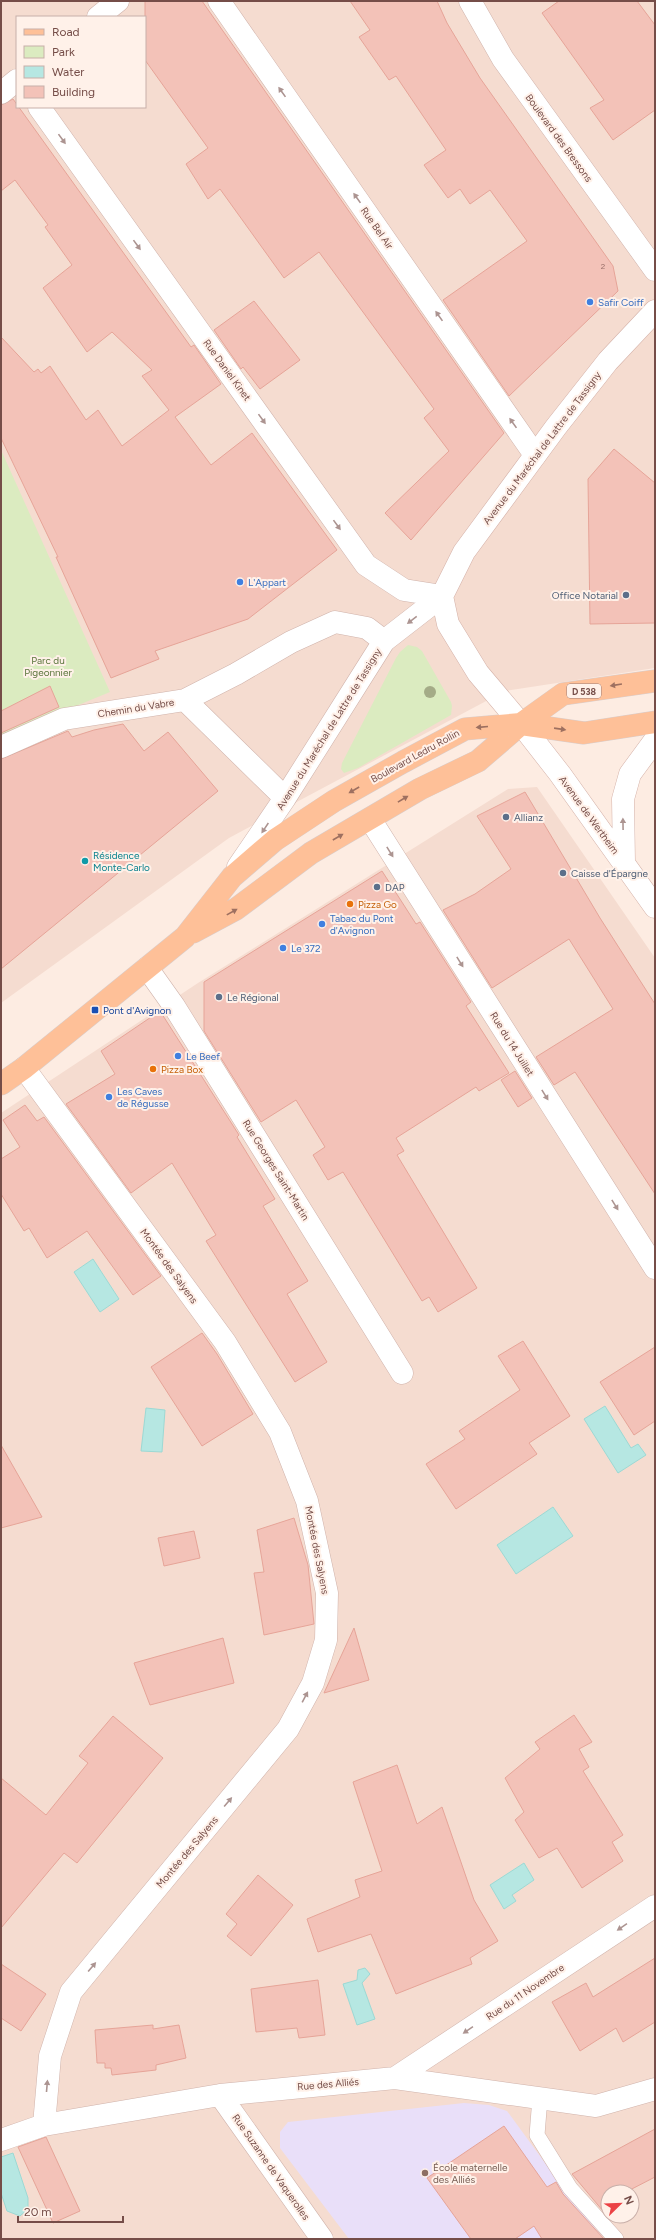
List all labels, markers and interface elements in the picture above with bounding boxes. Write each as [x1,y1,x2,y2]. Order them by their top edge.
legend [16,16,146,108]
text: Road [52,25,80,39]
text: Park [52,45,75,59]
text: Water [52,65,84,79]
text: Building [52,85,95,99]
one-way arrow [278,86,286,97]
street label: Boulevard des Bressons [523,91,596,185]
one-way arrow [58,133,66,144]
one-way arrow [353,193,361,204]
street label: Rue Bel Air [358,204,397,252]
one-way arrow [133,239,142,250]
house number: 2 [601,261,605,271]
place label: Safir Coiff [598,296,644,309]
marker: Safir Coiff [585,297,595,307]
one-way arrow [435,311,443,322]
street label: Rue Daniel Kinet [200,337,254,404]
street label: Avenue du Maréchal de Lattre de Tassigny [480,368,604,527]
one-way arrow [258,413,266,424]
one-way arrow [509,418,517,428]
one-way arrow [333,519,341,530]
place label: L'Appart [248,576,286,589]
marker: L'Appart [235,577,245,587]
place label: Office Notarial [552,589,618,602]
marker: Office Notarial [621,590,631,600]
one-way arrow [406,616,417,624]
street label: Avenue du Maréchal de Lattre de Tassigny [274,645,385,812]
park label: Parc du Pigeonnier [24,654,72,679]
one-way arrow [610,682,622,688]
road number: D 538 [567,684,601,698]
street label: Chemin du Vabre [97,695,176,720]
one-way arrow [476,724,488,731]
street label: Boulevard Ledru Rollin [368,726,462,786]
one-way arrow [554,726,566,732]
street label: Avenue de Wertheim [556,773,622,857]
one-way arrow [348,786,360,793]
one-way arrow [398,795,408,803]
place label: Allianz [514,811,543,824]
marker: Allianz [501,812,511,822]
one-way arrow [620,817,626,830]
one-way arrow [261,823,269,833]
one-way arrow [332,834,344,841]
one-way arrow [387,846,394,858]
place label: Résidence Monte-Carlo [93,849,150,874]
marker: Résidence Monte-Carlo [80,856,90,866]
place label: Caisse d'Épargne [571,867,648,880]
marker: Caisse d'Épargne [558,868,568,878]
place label: DAP [385,881,405,894]
marker: DAP [372,882,382,892]
place label: Pizza Go [358,898,397,911]
marker: Pizza Go [345,899,355,909]
one-way arrow [226,908,238,915]
place label: Tabac du Pont d'Avignon [330,912,394,937]
marker: Tabac du Pont d'Avignon [317,919,327,929]
place label: Le 372 [291,942,321,955]
marker: Le 372 [278,943,288,953]
one-way arrow [456,956,464,967]
place label: Le Régional [227,991,279,1004]
marker: Le Régional [214,992,224,1002]
place label: Pont d'Avignon [103,1004,172,1017]
marker: Pont d'Avignon [90,1005,100,1015]
street label: Rue du 14 Juillet [487,1010,537,1079]
place label: Le Beef [186,1050,220,1063]
marker: Le Beef [173,1051,183,1061]
place label: Pizza Box [161,1063,203,1076]
marker: Pizza Box [148,1064,158,1074]
place label: Les Caves de Régusse [117,1085,169,1110]
one-way arrow [541,1090,549,1100]
marker: Les Caves de Régusse [104,1092,114,1102]
street label: Rue Georges Saint-Martin [240,1117,313,1223]
one-way arrow [611,1199,618,1211]
street label: Montée des Salyens [137,1226,201,1306]
street label: Montée des Salyens [302,1505,332,1596]
one-way arrow [302,1692,308,1703]
one-way arrow [224,1796,233,1807]
street label: Montée des Salyens [153,1813,221,1891]
one-way arrow [617,1923,628,1931]
one-way arrow [87,1961,96,1972]
street label: Rue du 11 Novembre [483,1961,567,2023]
one-way arrow [462,2026,473,2034]
street label: Rue des Alliés [297,2075,360,2093]
one-way arrow [44,2080,51,2092]
street label: Rue Suzanne de Vaquerolles [229,2111,313,2223]
place label: École maternelle des Alliés [433,2161,508,2186]
marker: École maternelle des Alliés [420,2168,430,2178]
north arrow [600,2184,640,2224]
text: N [621,2194,636,2207]
scale bar [18,2198,123,2224]
text: 20 m [24,2205,52,2219]

